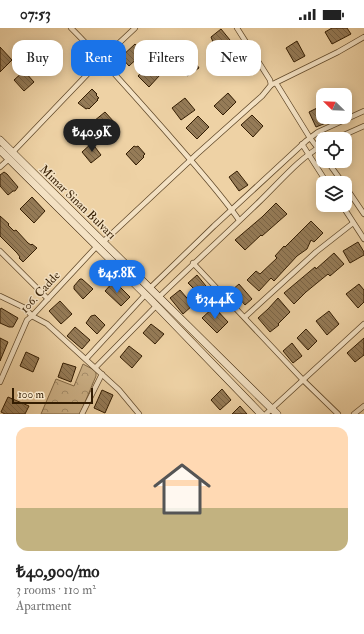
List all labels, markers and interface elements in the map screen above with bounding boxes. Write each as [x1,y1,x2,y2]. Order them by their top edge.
text: 07:53 [20,5,51,24]
chip: Buy [12,40,63,76]
chip: Rent [71,40,126,76]
chip: Filters [134,40,198,76]
chip: New [206,40,261,76]
north arrow [316,88,352,124]
map controls [316,88,352,212]
pin: ₺40.9K [59,119,125,153]
text: ₺40.9K [72,124,112,140]
button: locate [316,132,352,168]
street label: Mimar Sinan Bulvarı [36,162,119,243]
button: layers [316,176,352,212]
pin: ₺45.8K [84,260,150,294]
text: ₺45.8K [98,265,136,281]
street label: 106. Cadde [17,268,64,316]
pin: ₺34.4K [182,286,248,320]
text: ₺34.4K [196,291,234,307]
scale bar [12,386,93,405]
text: 100 m [18,388,44,401]
icon: home [146,453,218,525]
text: ₺40,900/mo [16,561,100,582]
text: 3 rooms · 110 m² [16,582,96,598]
text: Apartment [16,598,72,614]

